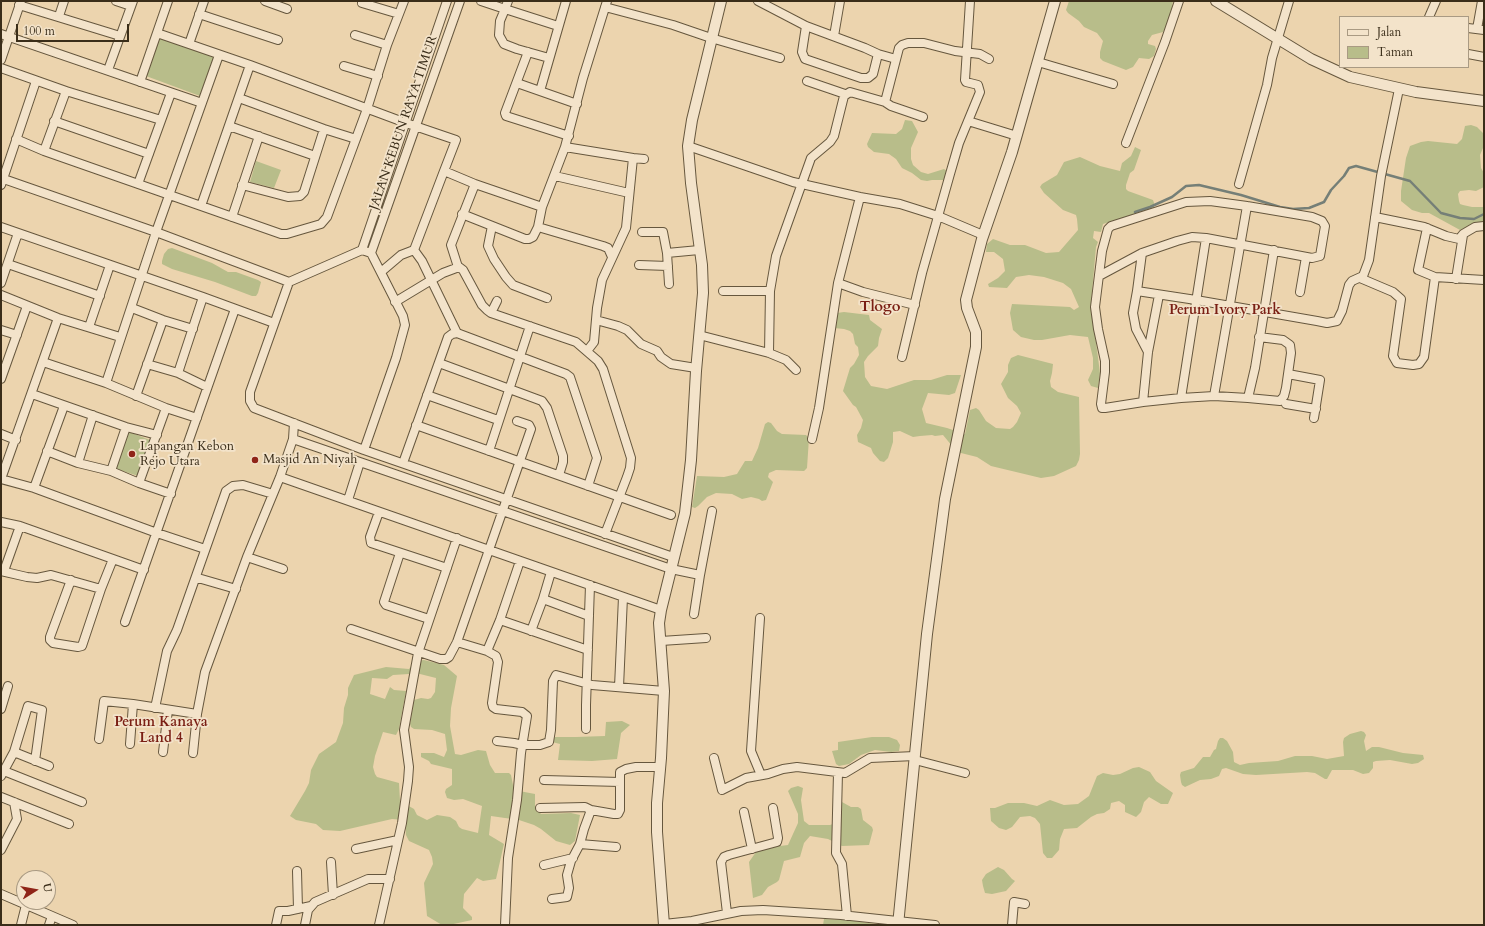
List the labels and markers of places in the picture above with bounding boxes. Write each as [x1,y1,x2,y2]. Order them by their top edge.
place label: Lapangan Kebon Rejo Utara [140,439,234,470]
marker: Lapangan Kebon Rejo Utara [127,449,137,459]
place label: Masjid An Niyah [263,452,357,468]
marker: Masjid An Niyah [250,455,260,465]

